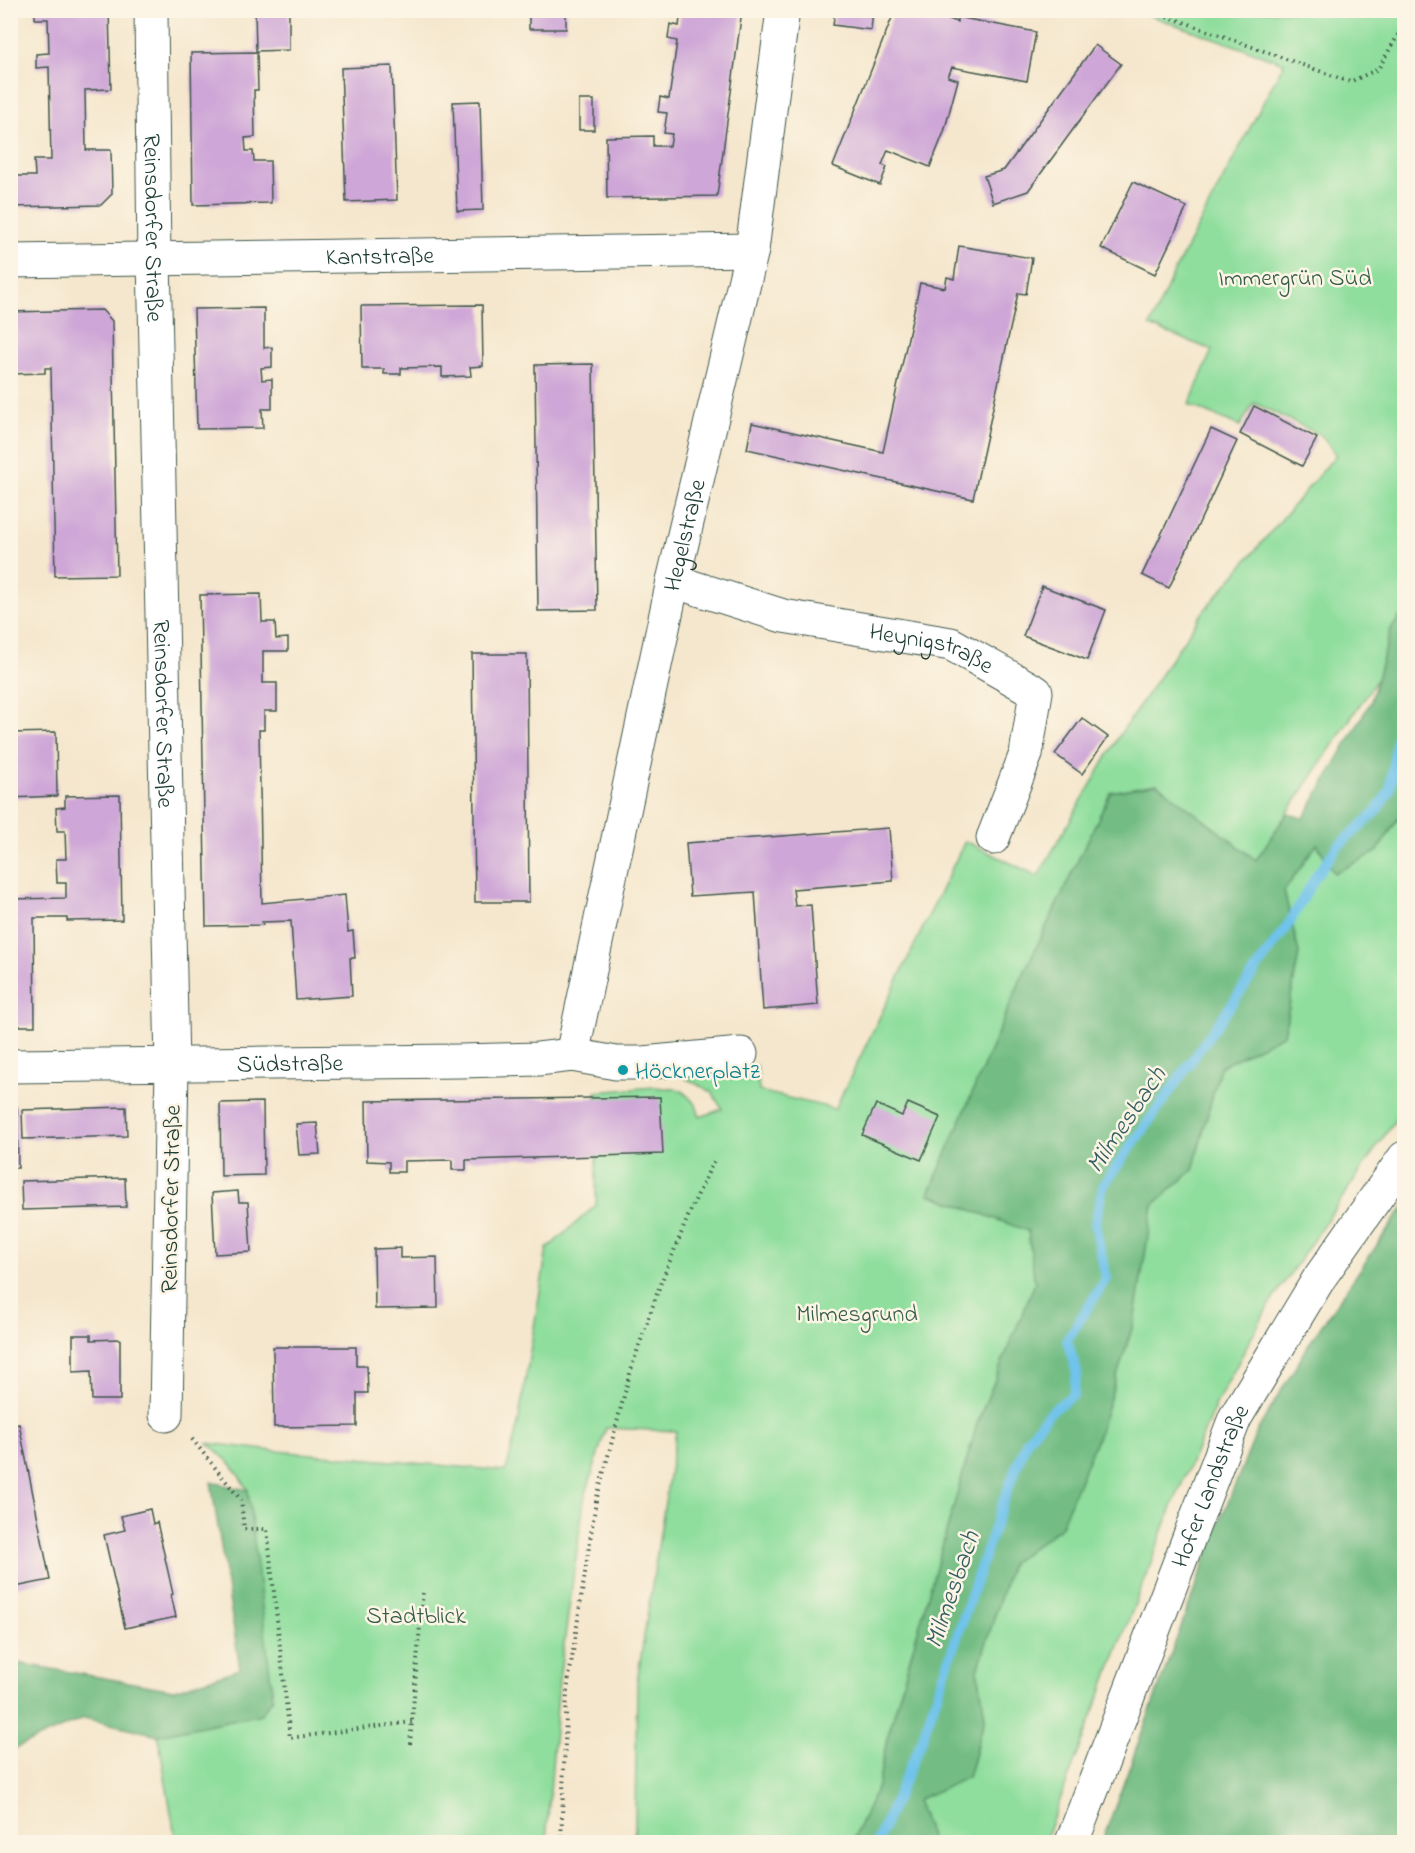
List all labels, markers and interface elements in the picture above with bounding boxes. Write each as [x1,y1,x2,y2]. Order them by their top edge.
street label: Reinsdorfer Straße [132,134,170,323]
street label: Kantstraße [325,240,435,276]
park label: Immergrün Süd [1218,262,1372,297]
street label: Hegelstraße [656,476,717,595]
street label: Heynigstraße [867,616,999,685]
street label: Reinsdorfer Straße [142,619,181,809]
street label: Südstraße [237,1047,344,1083]
place label: Höcknerplatz [635,1055,761,1090]
water label: Milmesbach [1078,1059,1178,1182]
marker: Höcknerplatz [616,1063,630,1077]
street label: Reinsdorfer Straße [153,1104,192,1293]
park label: Milmesgrund [796,1298,918,1333]
street label: Hofer Landstraße [1164,1398,1260,1573]
water label: Milmesbach [916,1526,992,1654]
park label: Stadtblick [366,1600,466,1635]

